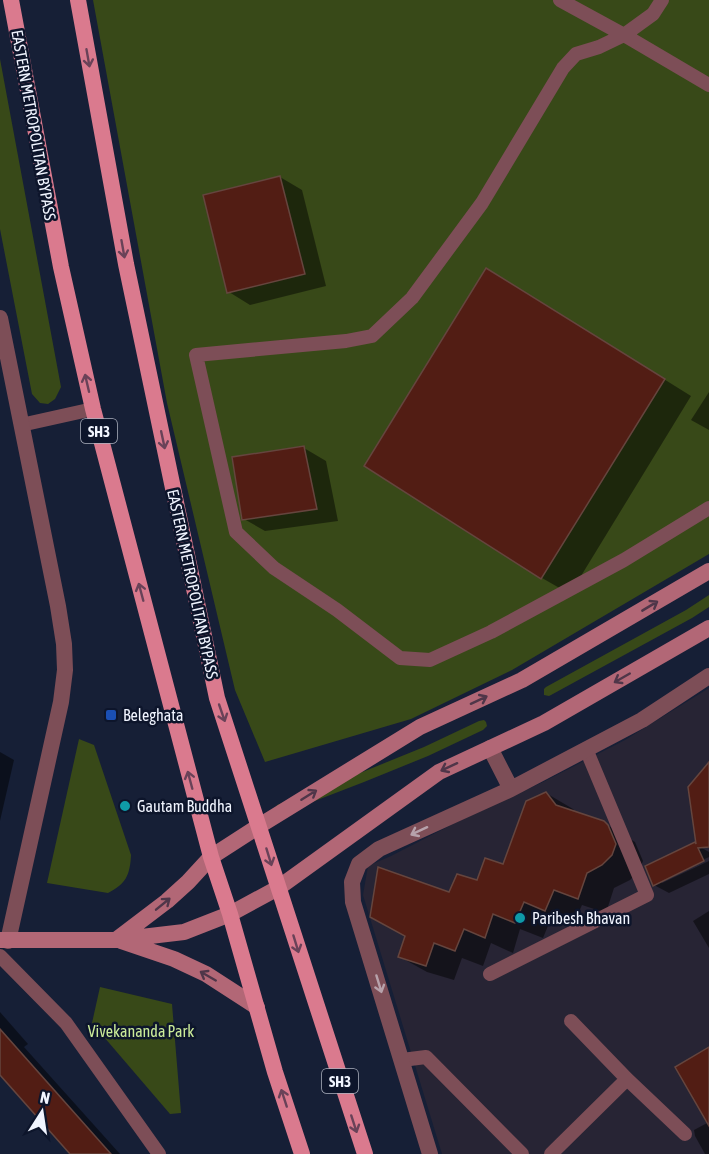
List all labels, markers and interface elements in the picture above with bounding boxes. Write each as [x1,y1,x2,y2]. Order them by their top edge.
street label: EASTERN METROPOLITAN BYPASS [8,28,60,222]
one-way arrow [83,47,94,67]
one-way arrow [118,239,129,259]
one-way arrow [80,373,92,392]
road number: SH3 [81,419,117,443]
one-way arrow [158,430,169,450]
street label: EASTERN METROPOLITAN BYPASS [164,488,222,681]
one-way arrow [134,583,146,602]
one-way arrow [641,600,658,612]
one-way arrow [614,673,631,685]
one-way arrow [469,693,487,705]
one-way arrow [217,703,228,722]
place label: Beleghata [123,706,183,725]
marker: Beleghata [104,708,118,722]
one-way arrow [440,762,458,774]
one-way arrow [184,771,196,790]
one-way arrow [300,788,317,800]
place label: Gautam Buddha [137,797,232,815]
marker: Gautam Buddha [118,799,132,813]
one-way arrow [411,825,429,837]
one-way arrow [264,847,275,866]
one-way arrow [154,898,170,911]
place label: Paribesh Bhavan [532,909,630,927]
marker: Paribesh Bhavan [513,911,527,925]
one-way arrow [291,934,302,953]
one-way arrow [200,969,217,981]
one-way arrow [374,974,385,993]
park label: Vivekananda Park [88,1022,194,1040]
road number: SH3 [322,1069,358,1093]
north arrow [12,1082,72,1142]
text: N [39,1088,52,1107]
one-way arrow [277,1089,288,1108]
one-way arrow [349,1114,360,1133]

